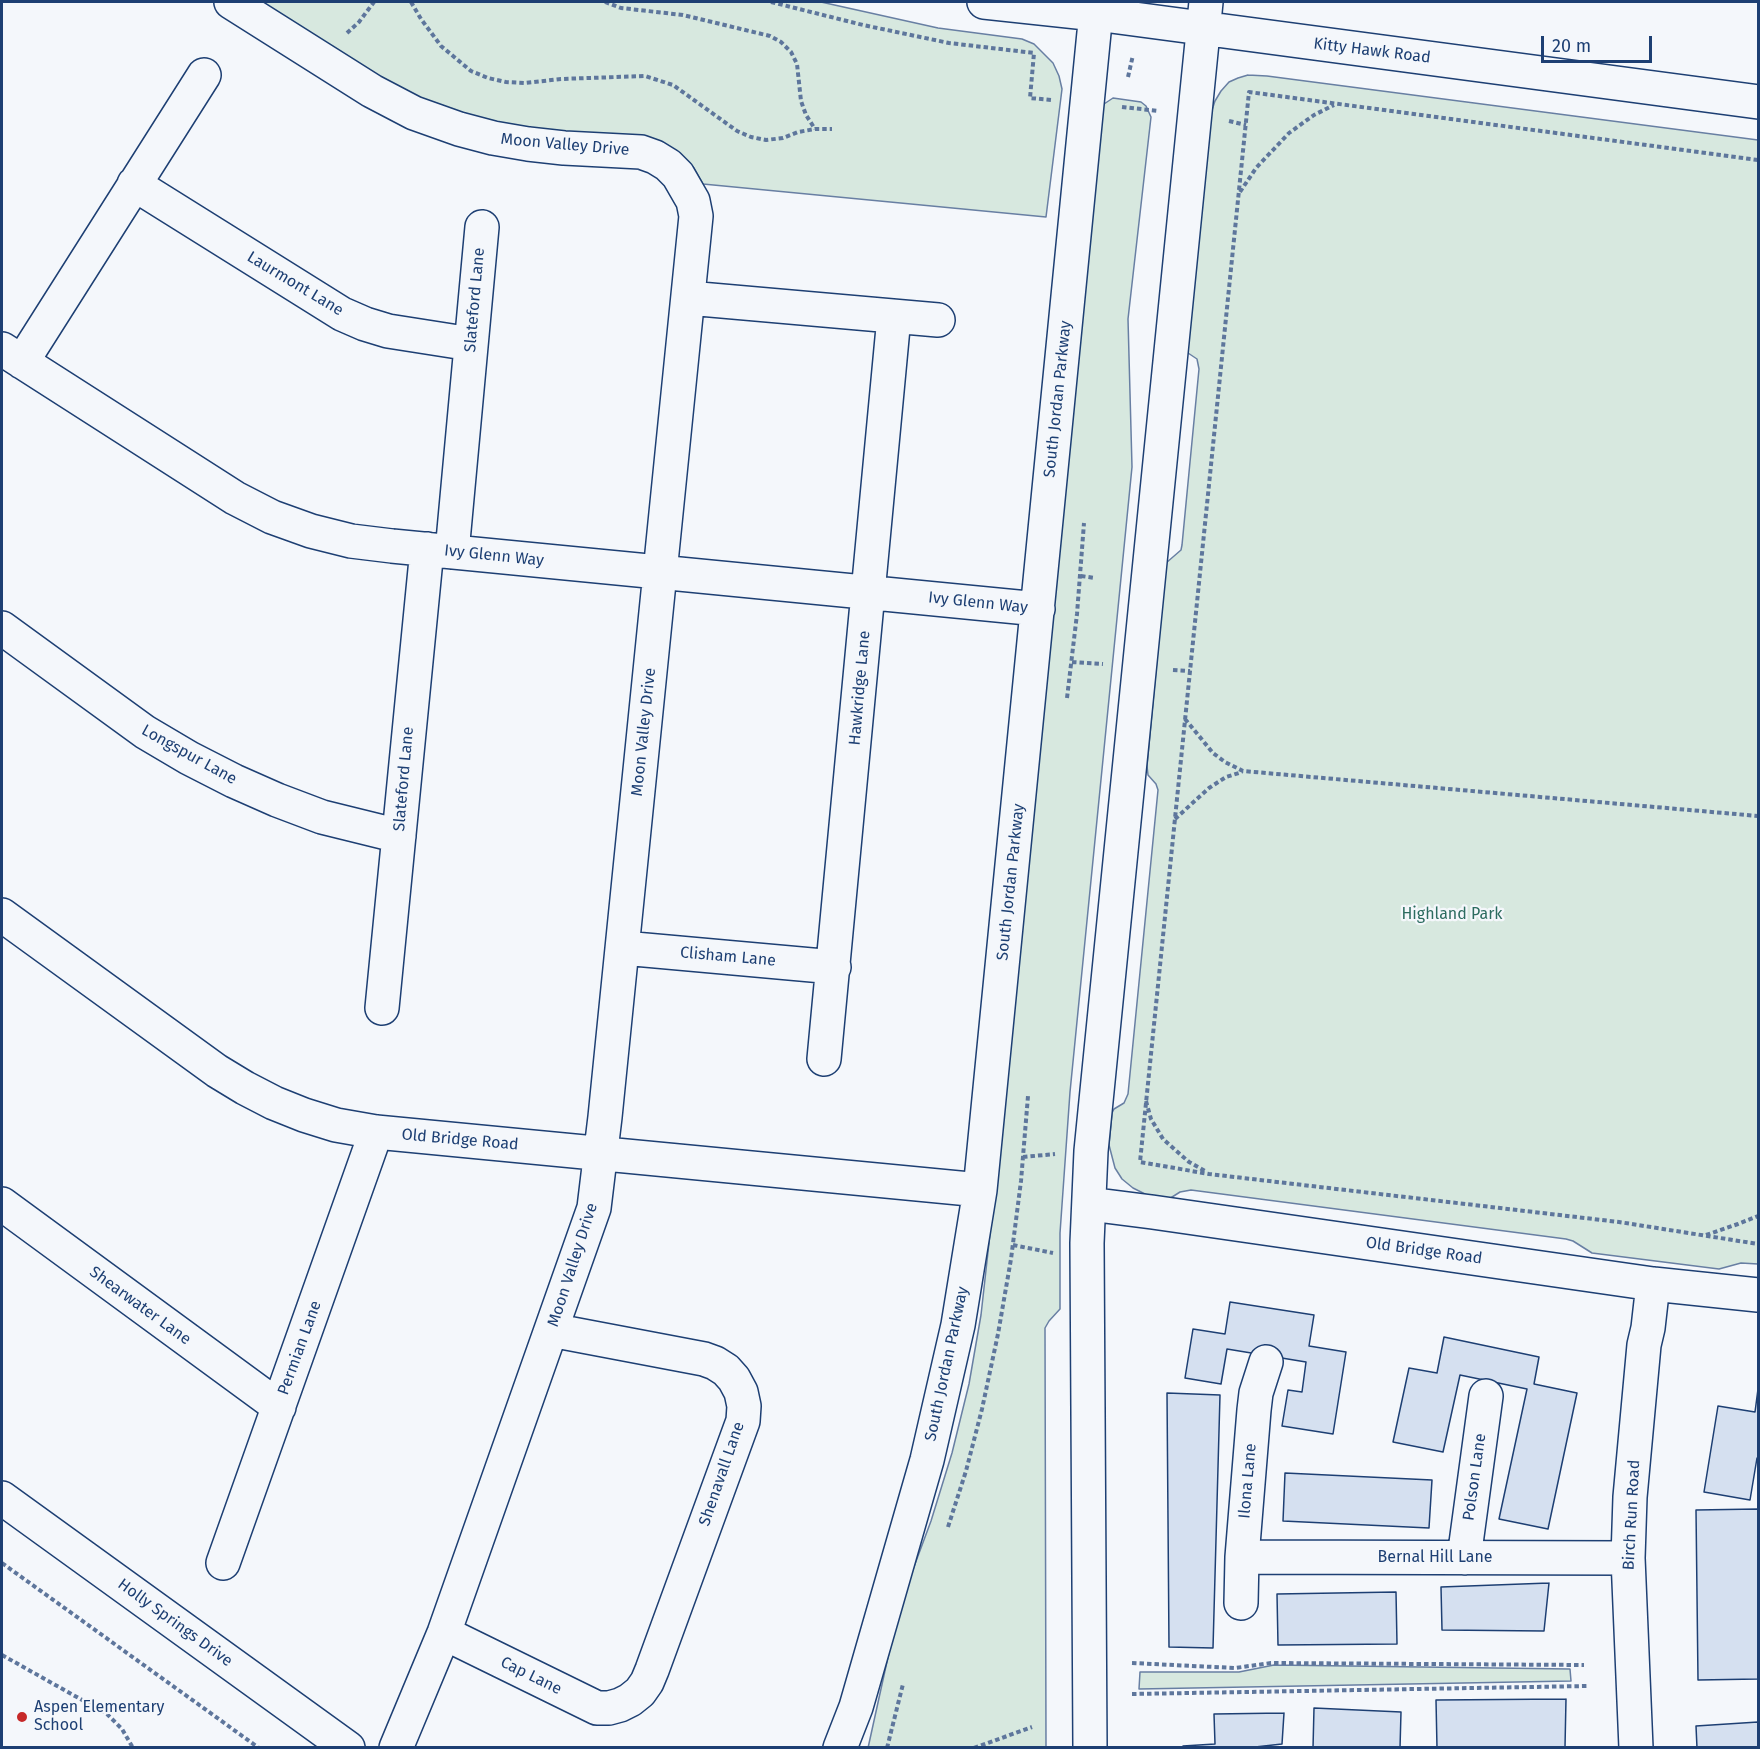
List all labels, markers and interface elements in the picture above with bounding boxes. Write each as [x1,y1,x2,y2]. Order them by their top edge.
scale bar [1544,24,1655,62]
street label: Kitty Hawk Road [1312,34,1432,68]
text: 20 m [1552,35,1591,57]
street label: Moon Valley Drive [500,130,630,160]
street label: Slateford Lane [461,247,489,353]
street label: Laurmont Lane [243,248,347,320]
street label: South Jordan Parkway [1040,320,1076,478]
street label: Ivy Glenn Way [443,541,545,571]
street label: Ivy Glenn Way [927,588,1029,618]
street label: Hawkridge Lane [845,630,875,746]
street label: Moon Valley Drive [628,667,660,797]
street label: Longspur Lane [138,721,240,789]
street label: Slateford Lane [390,726,418,832]
street label: South Jordan Parkway [993,803,1029,961]
park label: Highland Park [1401,905,1503,925]
street label: Clisham Lane [679,943,777,971]
street label: Old Bridge Road [401,1125,519,1155]
street label: Moon Valley Drive [544,1201,602,1329]
street label: Old Bridge Road [1365,1233,1483,1269]
street label: Shearwater Lane [85,1263,195,1349]
street label: South Jordan Parkway [921,1285,973,1443]
street label: Permian Lane [274,1298,326,1398]
street label: Shenavall Lane [695,1419,749,1529]
street label: Polson Lane [1459,1432,1491,1522]
street label: Ilona Lane [1235,1443,1261,1519]
street label: Birch Run Road [1620,1459,1644,1571]
street label: Bernal Hill Lane [1377,1548,1493,1568]
street label: Holly Springs Drive [114,1575,236,1671]
street label: Cap Lane [497,1653,565,1699]
place label: Aspen Elementary School [34,1698,164,1736]
marker: Aspen Elementary School [15,1710,29,1724]

